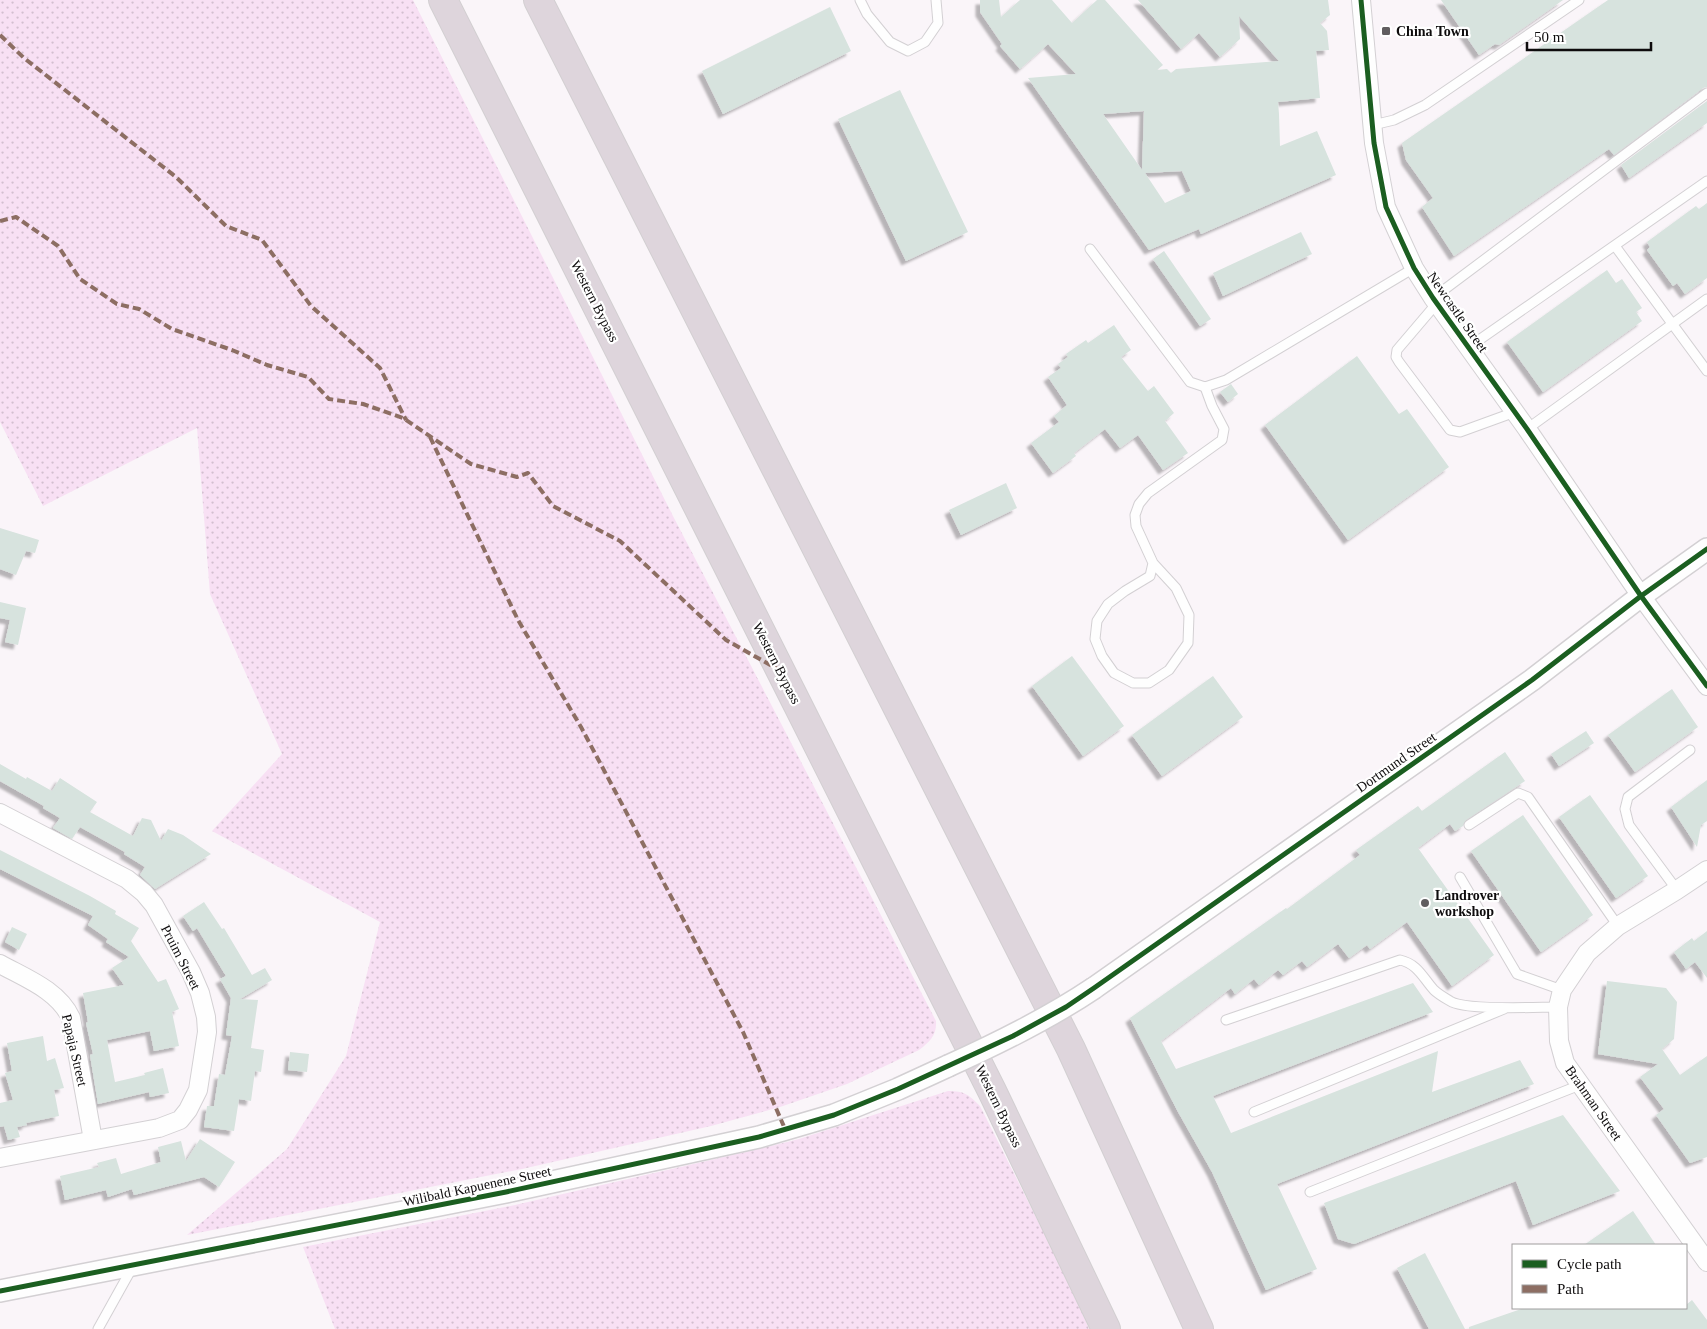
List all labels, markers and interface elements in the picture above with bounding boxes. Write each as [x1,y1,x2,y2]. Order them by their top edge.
scale bar [1527,20,1651,52]
place label: China Town [1396,24,1469,39]
marker: China Town [1380,25,1392,37]
text: 50 m [1534,29,1565,45]
street label: Western Bypass [568,258,622,344]
street label: Newcastle Street [1424,269,1491,355]
street label: Western Bypass [750,620,804,706]
street label: Dortmund Street [1354,729,1439,795]
place label: Landrover workshop [1435,888,1499,919]
marker: Landrover workshop [1419,897,1431,909]
street label: Pruim Street [158,922,203,992]
street label: Papaja Street [59,1013,90,1088]
street label: Western Bypass [972,1063,1025,1150]
street label: Brahman Street [1562,1063,1625,1144]
street label: Wilibald Kapuenene Street [402,1163,553,1210]
legend [1512,1244,1687,1309]
text: Cycle path [1557,1256,1622,1272]
text: Path [1557,1281,1584,1297]

